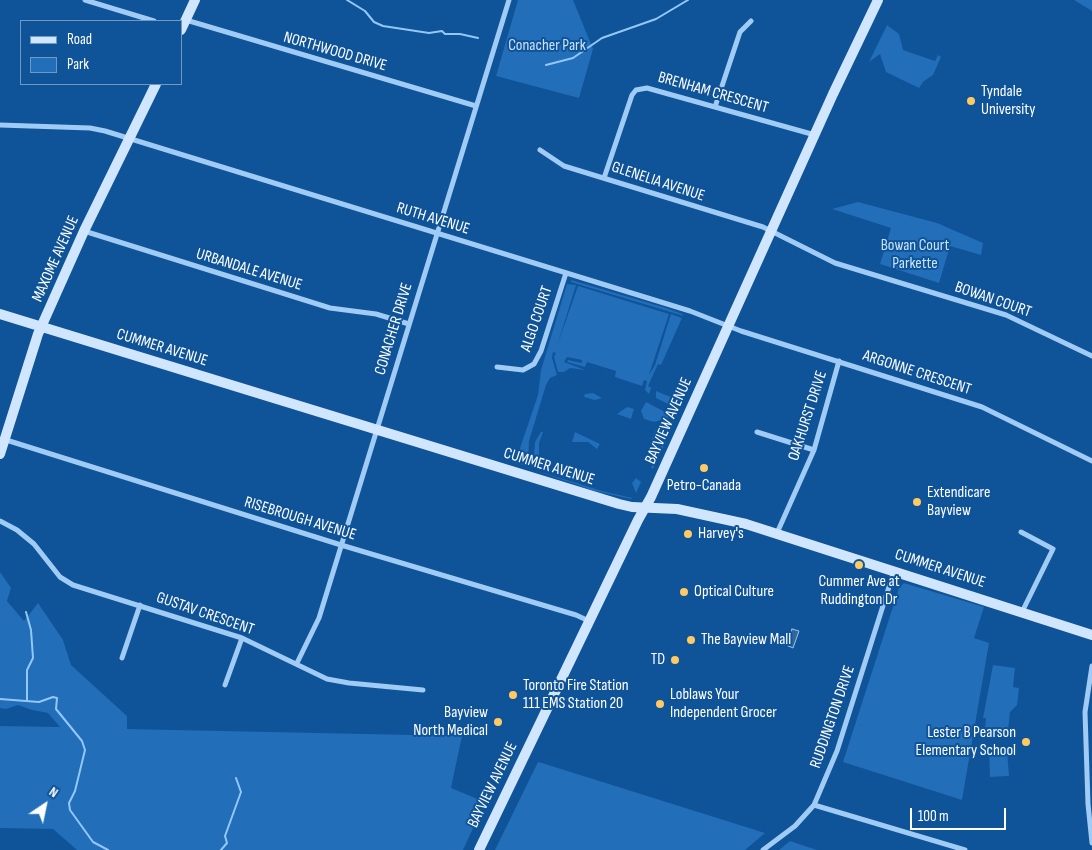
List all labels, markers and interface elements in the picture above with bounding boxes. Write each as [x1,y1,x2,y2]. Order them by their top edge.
legend [20,20,182,85]
street label: NORTHWOOD DRIVE [281,28,389,76]
text: Road [67,30,92,49]
park label: Conacher Park [508,36,586,56]
text: Park [67,55,89,74]
street label: BRENHAM CRESCENT [656,68,770,118]
place label: Tyndale University [981,82,1035,120]
marker: Tyndale University [965,95,977,107]
street label: GLENELIA AVENUE [609,158,707,206]
street label: RUTH AVENUE [394,199,472,239]
street label: MAXOME AVENUE [28,213,84,305]
park label: Bowan Court Parkette [881,236,949,274]
street label: URBANDALE AVENUE [194,245,304,295]
street label: BOWAN COURT [952,278,1034,322]
street label: CONACHER DRIVE [371,281,417,377]
street label: ALGO COURT [517,284,557,354]
street label: CUMMER AVENUE [114,325,210,371]
street label: ARGONNE CRESCENT [860,346,974,400]
street label: OAKHURST DRIVE [784,369,832,463]
street label: BAYVIEW AVENUE [641,375,697,467]
street label: CUMMER AVENUE [501,444,597,490]
marker: Petro-Canada [698,462,710,474]
place label: Petro-Canada [667,476,741,496]
place label: Extendicare Bayview [927,483,990,521]
street label: RISEBROUGH AVENUE [242,493,358,545]
marker: Extendicare Bayview [911,496,923,508]
place label: Harvey's [698,524,744,544]
marker: Harvey's [682,528,694,540]
street label: CUMMER AVENUE [892,545,988,593]
marker: Cummer Ave at Ruddington Dr [853,559,865,571]
place label: Cummer Ave at Ruddington Dr [818,572,900,610]
place label: Optical Culture [694,582,774,602]
marker: Optical Culture [678,586,690,598]
street label: GUSTAV CRESCENT [154,588,256,640]
place label: The Bayview Mall [701,630,791,650]
marker: The Bayview Mall [685,634,697,646]
place label: TD [651,650,665,670]
marker: TD [669,654,681,666]
street label: RUDDINGTON DRIVE [806,663,860,771]
place label: Toronto Fire Station 111 EMS Station 20 [523,676,629,714]
place label: Loblaws Your Independent Grocer [670,685,777,723]
marker: Toronto Fire Station 111 EMS Station 20 [507,689,519,701]
marker: Loblaws Your Independent Grocer [654,698,666,710]
place label: Bayview North Medical [413,703,488,741]
marker: Bayview North Medical [492,716,504,728]
place label: Lester B Pearson Elementary School [916,723,1016,761]
marker: Lester B Pearson Elementary School [1020,736,1032,748]
street label: BAYVIEW AVENUE [464,739,522,831]
north arrow [20,780,70,830]
text: N [46,783,62,801]
scale bar [912,798,1008,830]
text: 100 m [918,807,949,826]

